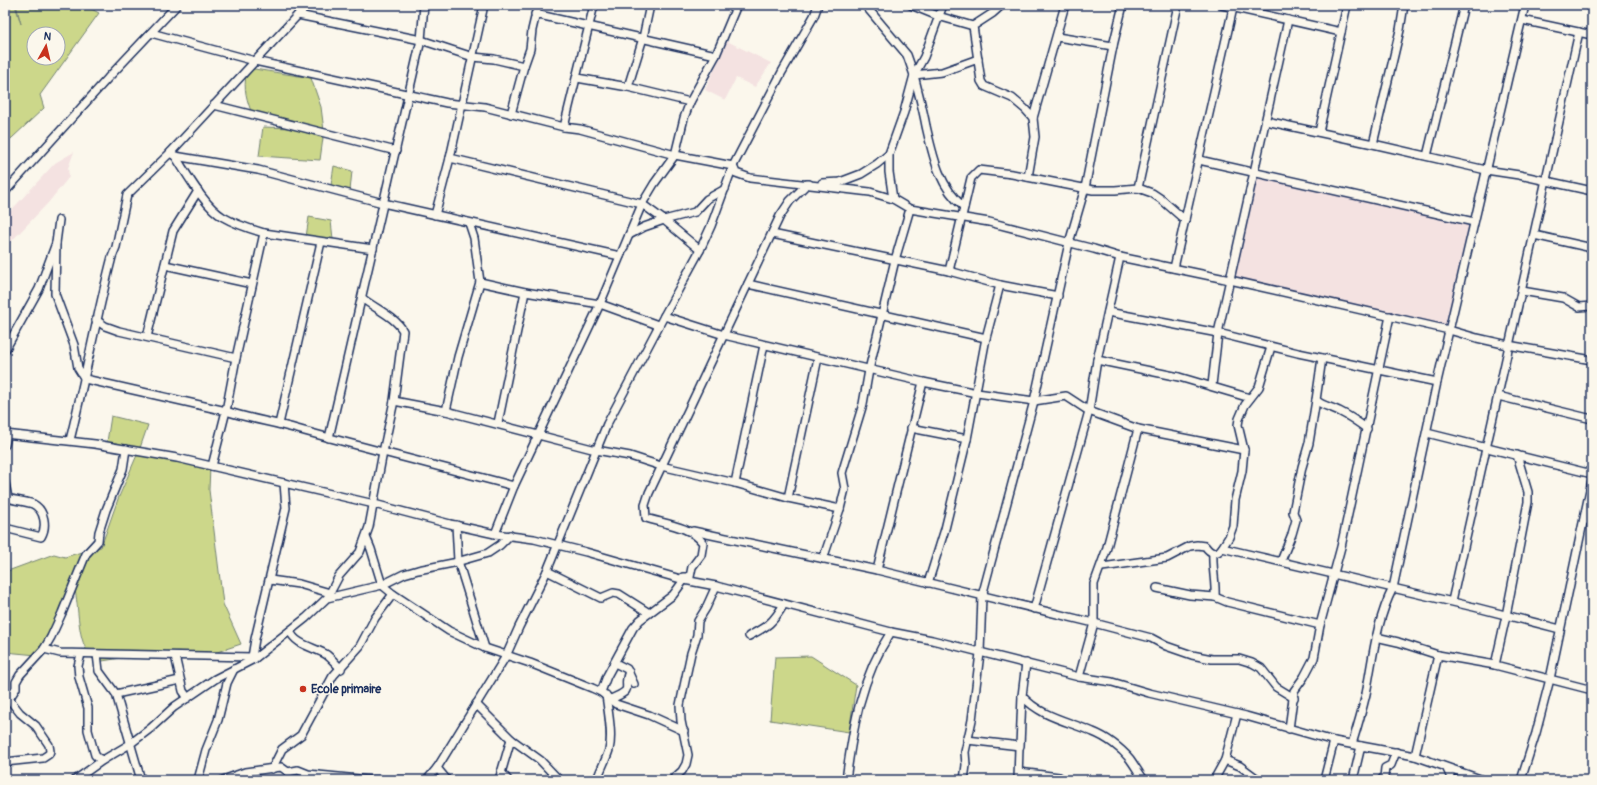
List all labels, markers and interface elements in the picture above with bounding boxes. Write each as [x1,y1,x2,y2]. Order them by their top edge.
north arrow [26,26,66,66]
text: N [43,30,52,44]
place label: Ecole primaire [311,682,382,697]
marker: Ecole primaire [298,684,308,694]

